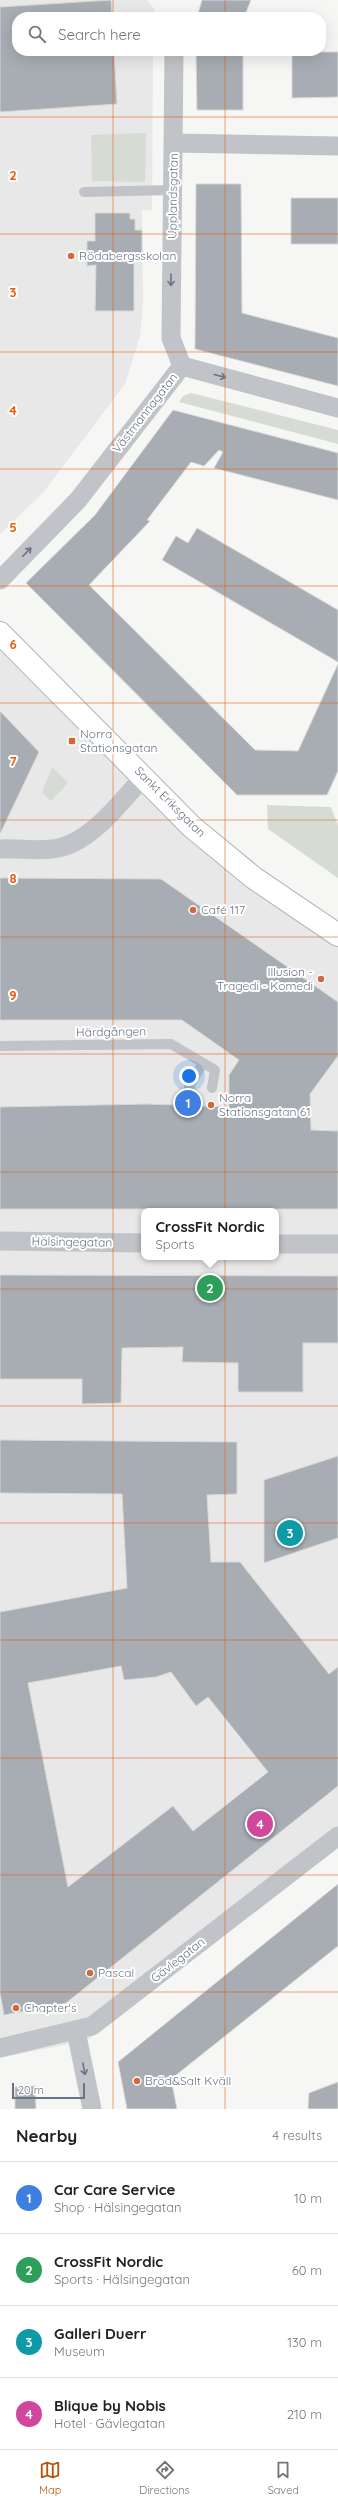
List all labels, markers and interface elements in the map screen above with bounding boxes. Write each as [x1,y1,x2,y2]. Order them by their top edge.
search box [12,12,326,56]
icon: search [26,23,48,45]
text: Search here [58,25,141,44]
street label: Upplandsgatan [164,153,181,239]
text: 2 [9,167,17,183]
place label: Rödabergsskolan [79,248,176,263]
marker: Rödabergsskolan [66,251,76,261]
one-way arrow [167,273,175,286]
text: 3 [10,284,17,300]
street label: Västmannagatan [109,370,180,456]
one-way arrow [213,373,226,381]
text: 4 [9,402,17,418]
text: 5 [9,519,17,535]
one-way arrow [22,547,32,557]
text: 6 [9,636,17,652]
place label: Norra Stationsgatan [80,726,158,755]
marker: Norra Stationsgatan [67,736,77,746]
text: 7 [9,753,17,769]
street label: Sankt Eriksgatan [132,763,209,840]
text: 8 [9,870,17,886]
place label: Café 117 [201,902,245,917]
marker: Café 117 [188,905,198,915]
place label: Illusion - Tragedi - Komedi [217,964,313,993]
marker: Illusion - Tragedi - Komedi [316,974,326,984]
text: 9 [9,987,17,1003]
street label: Härdgången [76,1023,146,1040]
your location [179,1066,199,1086]
pin: 1 [175,1088,201,1118]
place label: Norra Stationsgatan 61 [219,1090,311,1119]
marker: Norra Stationsgatan 61 [206,1100,216,1110]
popup [141,1208,279,1260]
text: CrossFit Nordic [155,1217,265,1236]
street label: Hälsingegatan [32,1233,113,1250]
text: Sports [155,1236,194,1252]
pin: 2 [197,1273,223,1303]
pin: 3 [277,1518,303,1548]
pin: 4 [247,1809,273,1839]
street label: Gävlegatan [148,1934,208,1985]
place label: Pascal [98,1965,134,1980]
marker: Pascal [85,1968,95,1978]
place label: Chapter's [24,2000,77,2015]
marker: Chapter's [11,2003,21,2013]
one-way arrow [80,2062,88,2075]
place label: Bröd&Salt Kväll [145,2073,231,2088]
marker: Bröd&Salt Kväll [132,2076,142,2086]
scale bar [12,2081,85,2100]
text: 20 m [18,2083,44,2097]
text: Nearby [16,2125,77,2146]
text: 4 results [272,2127,322,2143]
text: Car Care Service [54,2180,175,2199]
text: 1 [26,2190,32,2206]
text: 10 m [294,2190,322,2206]
text: Shop · Hälsingegatan [54,2199,182,2215]
text: CrossFit Nordic [54,2252,163,2271]
text: 2 [25,2262,33,2278]
text: 60 m [292,2262,322,2278]
text: Sports · Hälsingegatan [54,2271,190,2287]
text: Galleri Duerr [54,2324,147,2343]
text: 3 [26,2334,32,2350]
text: 130 m [287,2334,322,2350]
text: Museum [54,2343,105,2359]
text: Blique by Nobis [54,2396,166,2415]
text: 4 [25,2406,33,2422]
text: 210 m [287,2406,322,2422]
text: Hotel · Gävlegatan [54,2415,165,2431]
tab: Map [39,2459,61,2497]
tab: Directions [139,2459,190,2497]
tab: Saved [268,2459,299,2497]

